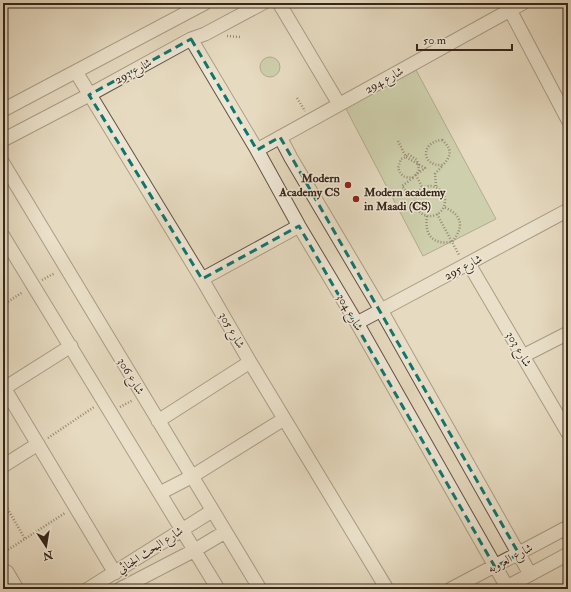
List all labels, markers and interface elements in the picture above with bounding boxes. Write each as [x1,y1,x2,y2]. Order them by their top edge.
scale bar [417,26,512,52]
text: 50 m [423,33,447,48]
street label: شارع 293 [112,55,156,90]
street label: شارع 294 [362,64,408,100]
place label: Modern Academy CS [278,171,341,200]
marker: Modern Academy CS [343,180,353,190]
place label: Modern academy in Maadi (CS) [363,185,446,214]
marker: Modern academy in Maadi (CS) [351,194,361,204]
street label: شارع 295 [442,251,486,286]
street label: شارع 304 [330,291,366,335]
street label: شارع 305 [213,309,248,353]
street label: شارع 303 [500,329,535,371]
street label: شارع 306 [111,355,147,399]
street label: شارع البحث الجنائي [114,523,188,580]
north arrow [26,526,66,566]
street label: شارع العروبه [485,540,537,579]
text: N [41,548,55,563]

